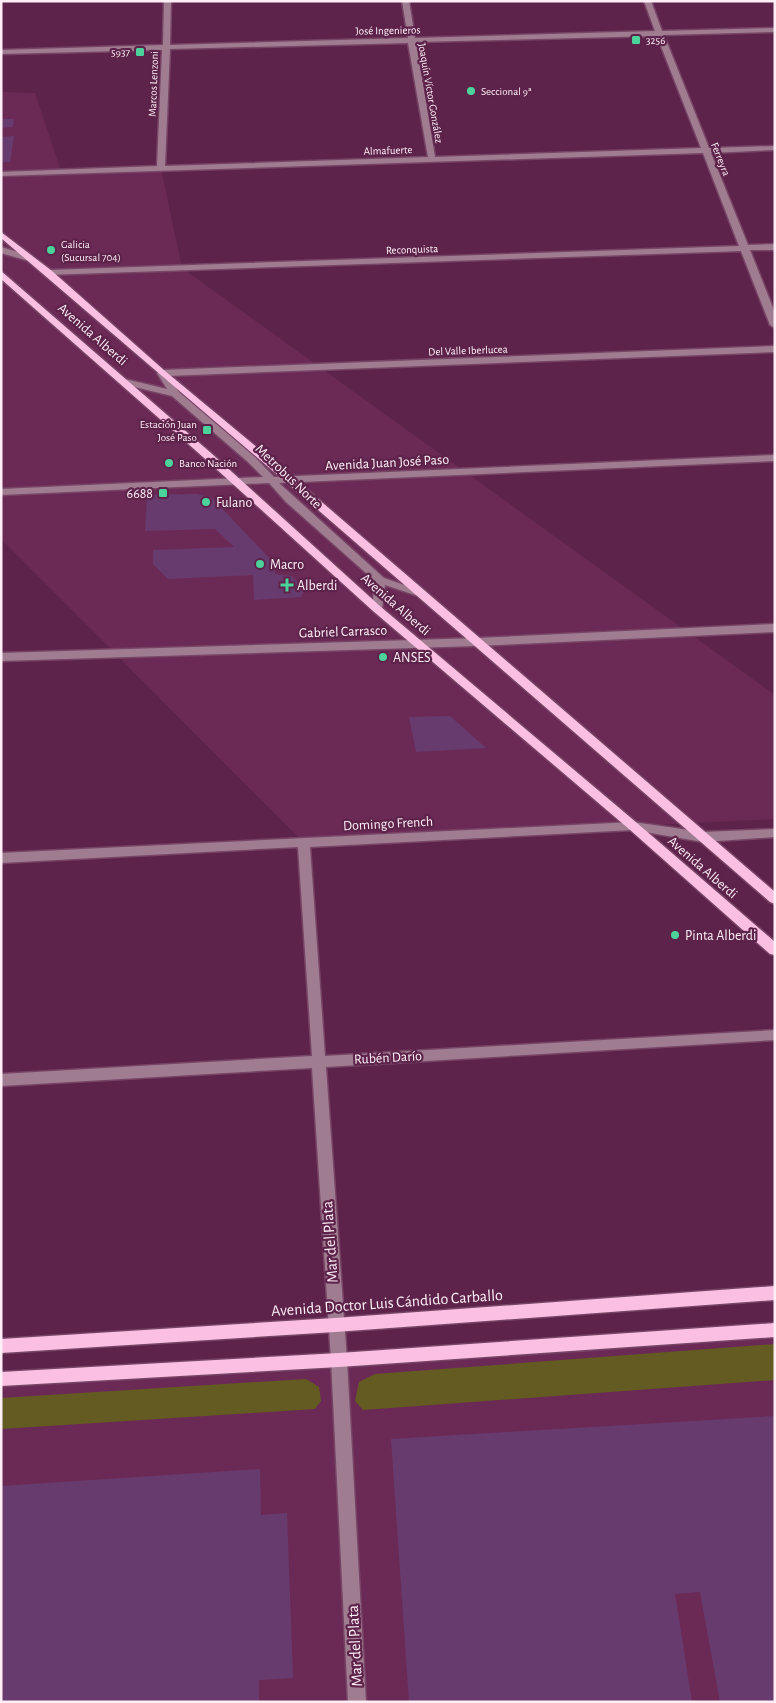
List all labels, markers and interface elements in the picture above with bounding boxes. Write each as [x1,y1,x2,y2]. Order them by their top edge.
street label: José Ingenieros [355,24,421,37]
marker: 3256 [630,34,642,46]
place label: 3256 [646,35,665,46]
street label: Joaquín Víctor González [416,42,445,144]
marker: 5937 [134,46,146,58]
place label: 5937 [111,47,130,58]
street label: Marcos Lenzoni [147,51,160,117]
marker: Seccional 9ª [465,85,477,97]
place label: Seccional 9ª [481,86,532,97]
street label: Ferreyra [709,141,732,177]
street label: Almafuerte [363,144,413,157]
place label: Galicia (Sucursal 704) [61,239,121,263]
street label: Reconquista [386,243,438,256]
marker: Galicia (Sucursal 704) [45,244,57,256]
street label: Avenida Alberdi [55,301,130,369]
street label: Del Valle Iberlucea [428,344,508,357]
place label: Estación Juan José Paso [140,419,197,443]
marker: Estación Juan José Paso [201,424,213,436]
street label: Metrobus Norte [252,442,324,512]
street label: Avenida Juan José Paso [325,453,450,473]
marker: Banco Nación [163,457,175,469]
place label: Banco Nación [179,458,237,469]
place label: 6688 [127,487,153,501]
marker: 6688 [157,487,169,499]
marker: Fulano [200,496,212,508]
place label: Fulano [216,496,253,510]
marker: Macro [254,558,266,570]
place label: Macro [270,558,304,572]
street label: Avenida Alberdi [358,571,433,639]
marker: Alberdi [281,579,293,591]
place label: Alberdi [297,579,337,593]
street label: Gabriel Carrasco [299,623,388,641]
marker: ANSES [377,651,389,663]
place label: ANSES [393,651,431,665]
street label: Domingo French [343,815,433,833]
street label: Avenida Alberdi [665,834,740,902]
marker: Pinta Alberdi [669,929,681,941]
place label: Pinta Alberdi [685,929,756,943]
street label: Rubén Darío [354,1049,422,1067]
street label: Mar del Plata [319,1201,341,1283]
street label: Avenida Doctor Luis Cándido Carballo [271,1287,504,1319]
street label: Mar del Plata [345,1605,365,1687]

